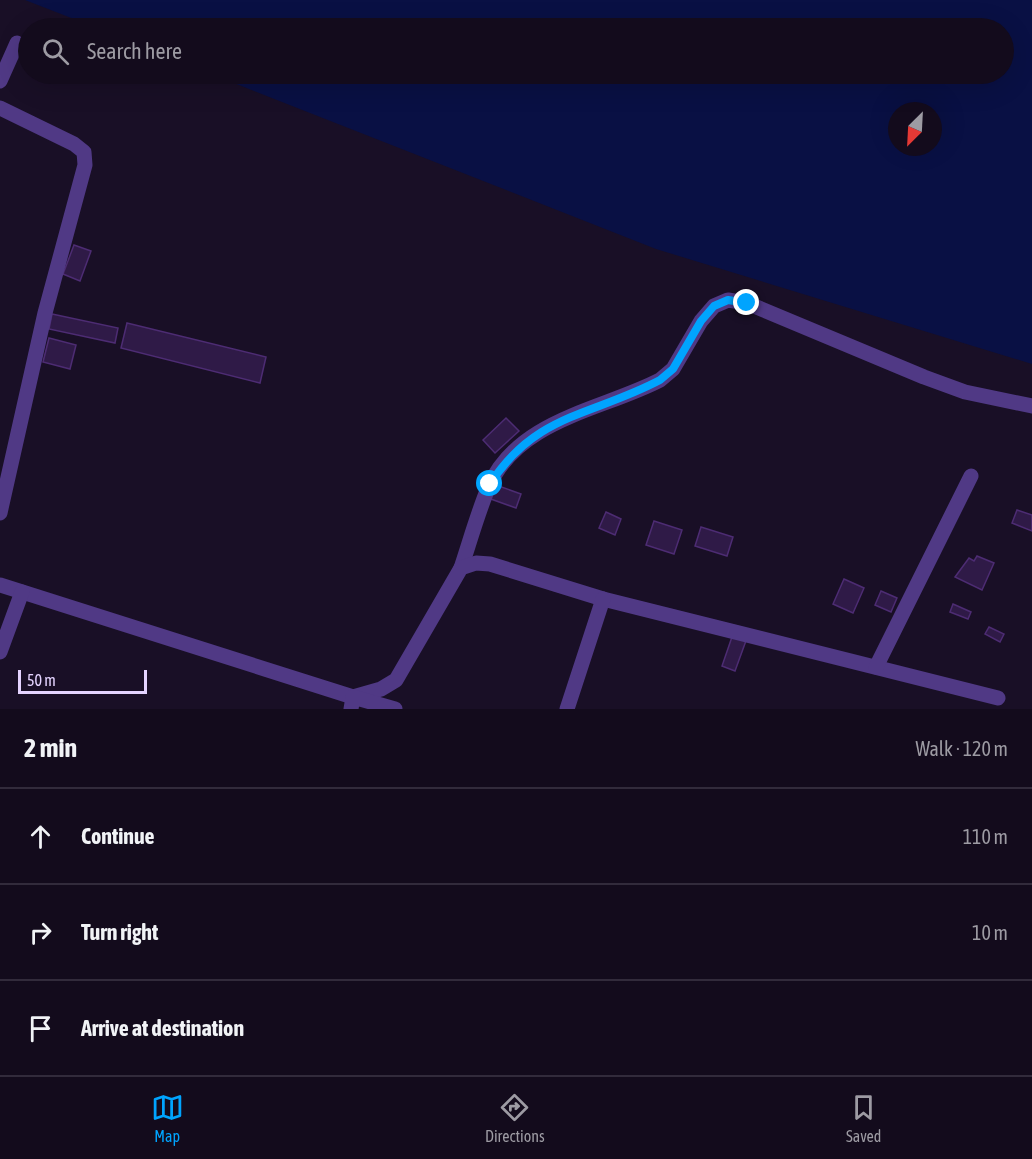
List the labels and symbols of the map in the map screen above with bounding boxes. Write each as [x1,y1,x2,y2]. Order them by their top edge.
north arrow [888,102,942,156]
route end [733,289,759,315]
route start [476,470,502,496]
scale bar [18,667,147,694]

